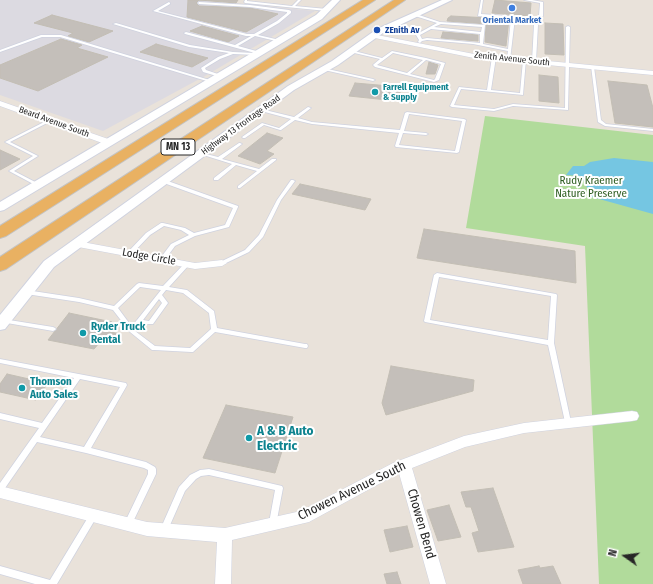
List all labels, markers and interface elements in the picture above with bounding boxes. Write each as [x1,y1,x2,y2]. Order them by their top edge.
marker: Oriental Market [507,3,517,13]
place label: Oriental Market [483,15,541,25]
marker: ZEnith Av [372,25,382,35]
place label: ZEnith Av [385,25,420,35]
street label: Zenith Avenue South [474,50,550,68]
place label: Farrell Equipment & Supply [383,82,449,103]
marker: Farrell Equipment & Supply [370,87,380,97]
street label: Highway 13 Frontage Road [199,93,283,157]
street label: Beard Avenue South [17,104,91,140]
road number: MN 13 [161,139,195,155]
park label: Rudy Kraemer Nature Preserve [555,174,627,200]
street label: Lodge Circle [121,246,177,268]
place label: Ryder Truck Rental [91,320,145,346]
marker: Ryder Truck Rental [78,328,88,338]
place label: Thomson Auto Sales [30,375,78,401]
marker: Thomson Auto Sales [17,383,27,393]
place label: A & B Auto Electric [257,423,314,454]
marker: A & B Auto Electric [244,433,254,443]
street label: Chowen Avenue South [295,458,409,524]
street label: Chowen Bend [404,487,438,561]
north arrow [605,536,645,576]
text: N [606,548,620,558]

